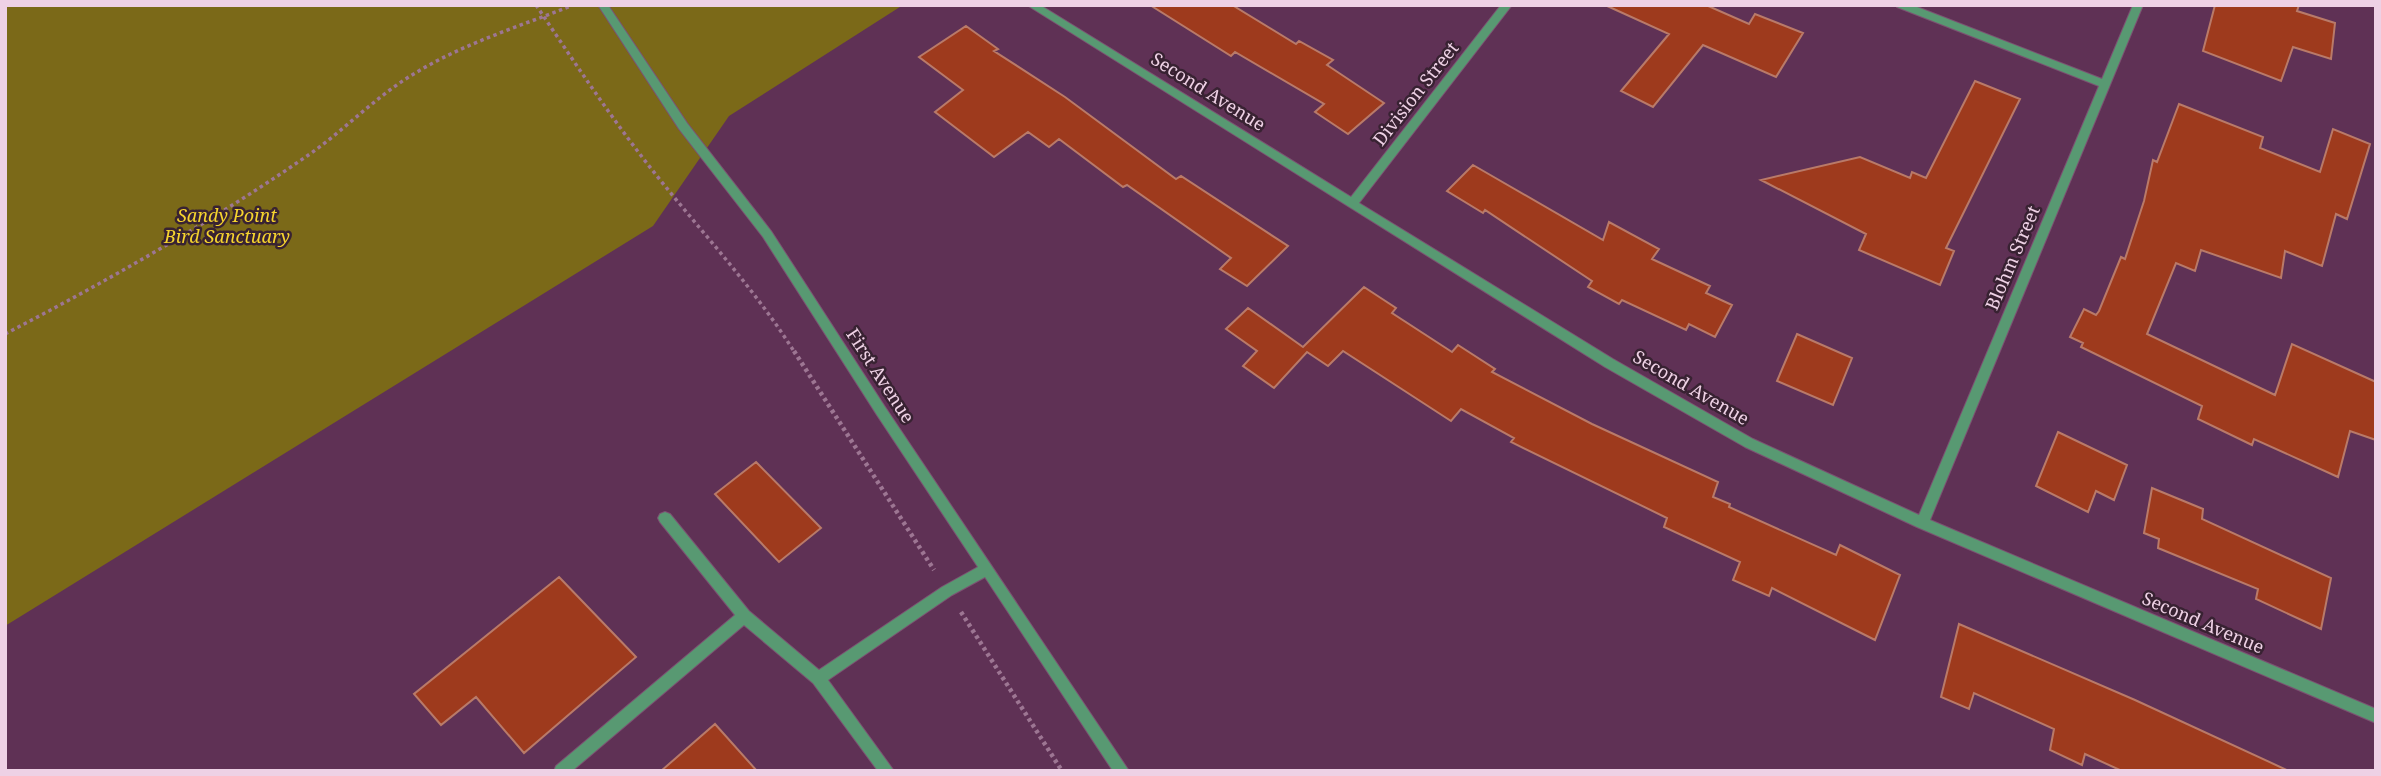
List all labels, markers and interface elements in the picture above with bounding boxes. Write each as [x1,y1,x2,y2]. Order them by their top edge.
street label: Division Street [1367,36,1463,150]
street label: Second Avenue [1147,46,1270,136]
street label: Blohm Street [1979,202,2045,313]
park label: Sandy Point Bird Sanctuary [163,203,290,248]
street label: First Avenue [841,323,920,427]
street label: Second Avenue [1629,344,1754,430]
street label: Second Avenue [2139,586,2268,659]

